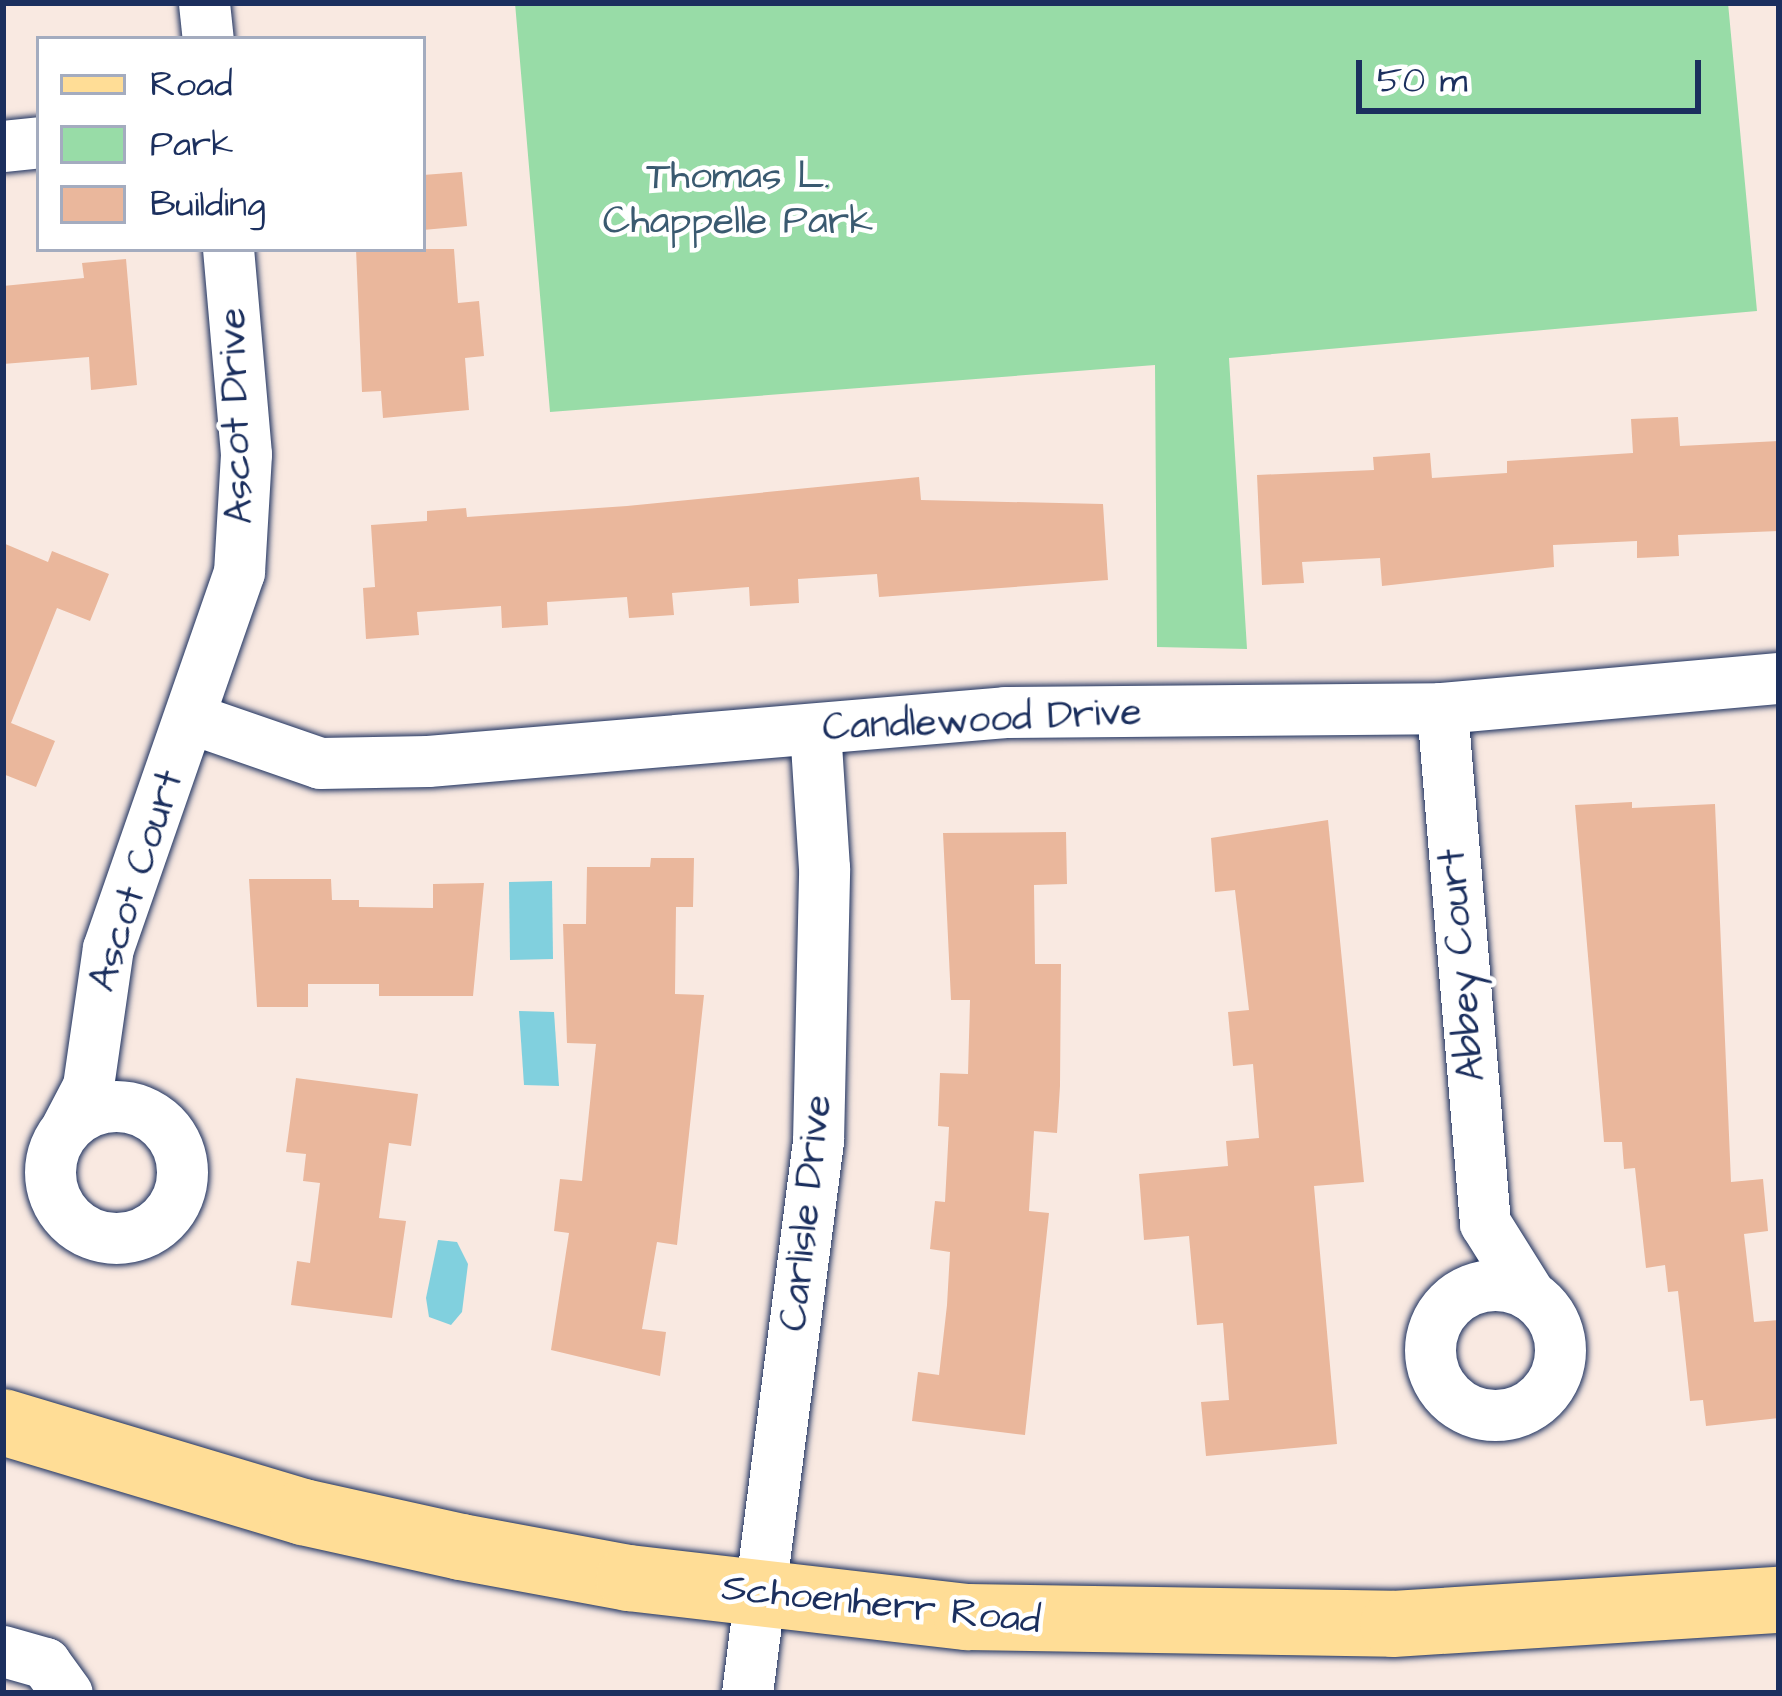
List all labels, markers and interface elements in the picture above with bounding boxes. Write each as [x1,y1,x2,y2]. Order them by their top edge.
legend [36,36,426,252]
scale bar [1362,36,1707,110]
text: 50 m [1377,55,1468,106]
text: Road [150,59,233,110]
text: Park [150,119,233,170]
park label: Thomas L. Chappelle Park [603,155,873,246]
text: Building [150,179,265,230]
street label: Ascot Drive [210,307,264,525]
street label: Candlewood Drive [821,689,1143,753]
street label: Ascot Court [79,765,195,997]
street label: Abbey Court [1430,847,1496,1083]
street label: Carlisle Drive [771,1092,843,1334]
street label: Schoenherr Road [719,1565,1043,1645]

